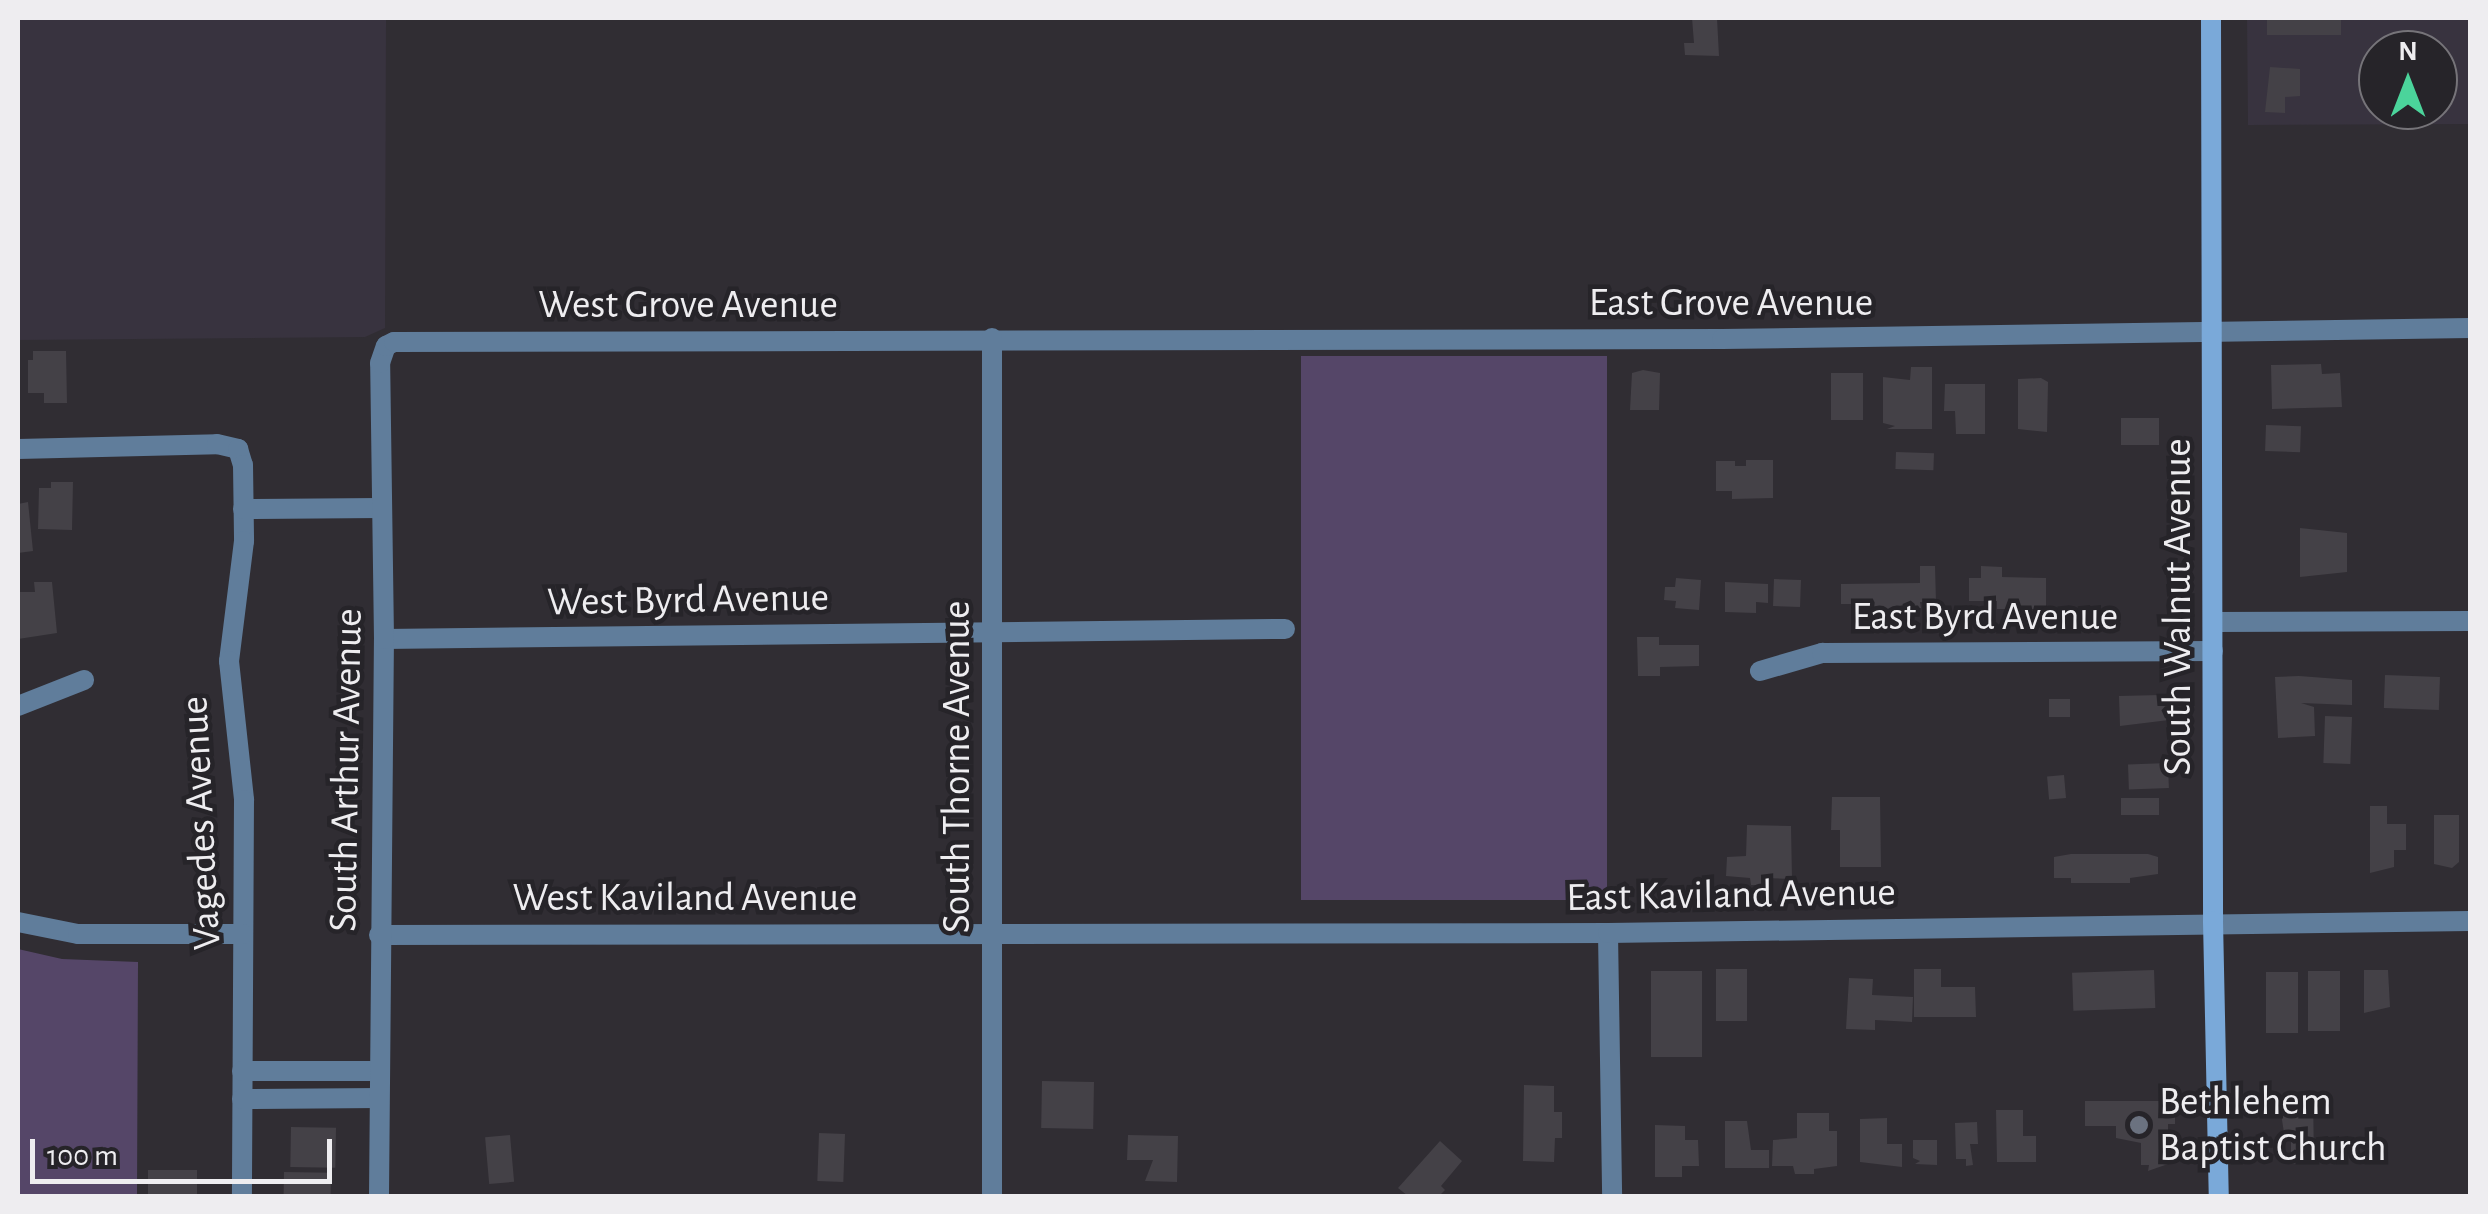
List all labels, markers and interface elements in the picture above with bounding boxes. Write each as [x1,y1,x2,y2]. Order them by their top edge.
north arrow [2358,30,2458,130]
text: N [2398,38,2418,66]
street label: East Grove Avenue [1589,279,1873,327]
street label: West Grove Avenue [538,281,838,329]
street label: South Walnut Avenue [2154,438,2202,776]
street label: West Byrd Avenue [547,574,829,626]
street label: East Byrd Avenue [1852,593,2118,641]
street label: South Thorne Avenue [933,601,981,933]
street label: South Arthur Avenue [319,608,373,932]
street label: Vagedes Avenue [170,695,232,951]
street label: East Kaviland Avenue [1566,868,1896,922]
street label: West Kaviland Avenue [512,874,858,922]
place label: Bethlehem Baptist Church [2159,1078,2387,1172]
marker: Bethlehem Baptist Church [2128,1114,2150,1136]
scale bar [35,1119,338,1181]
text: 100 m [47,1141,118,1171]

